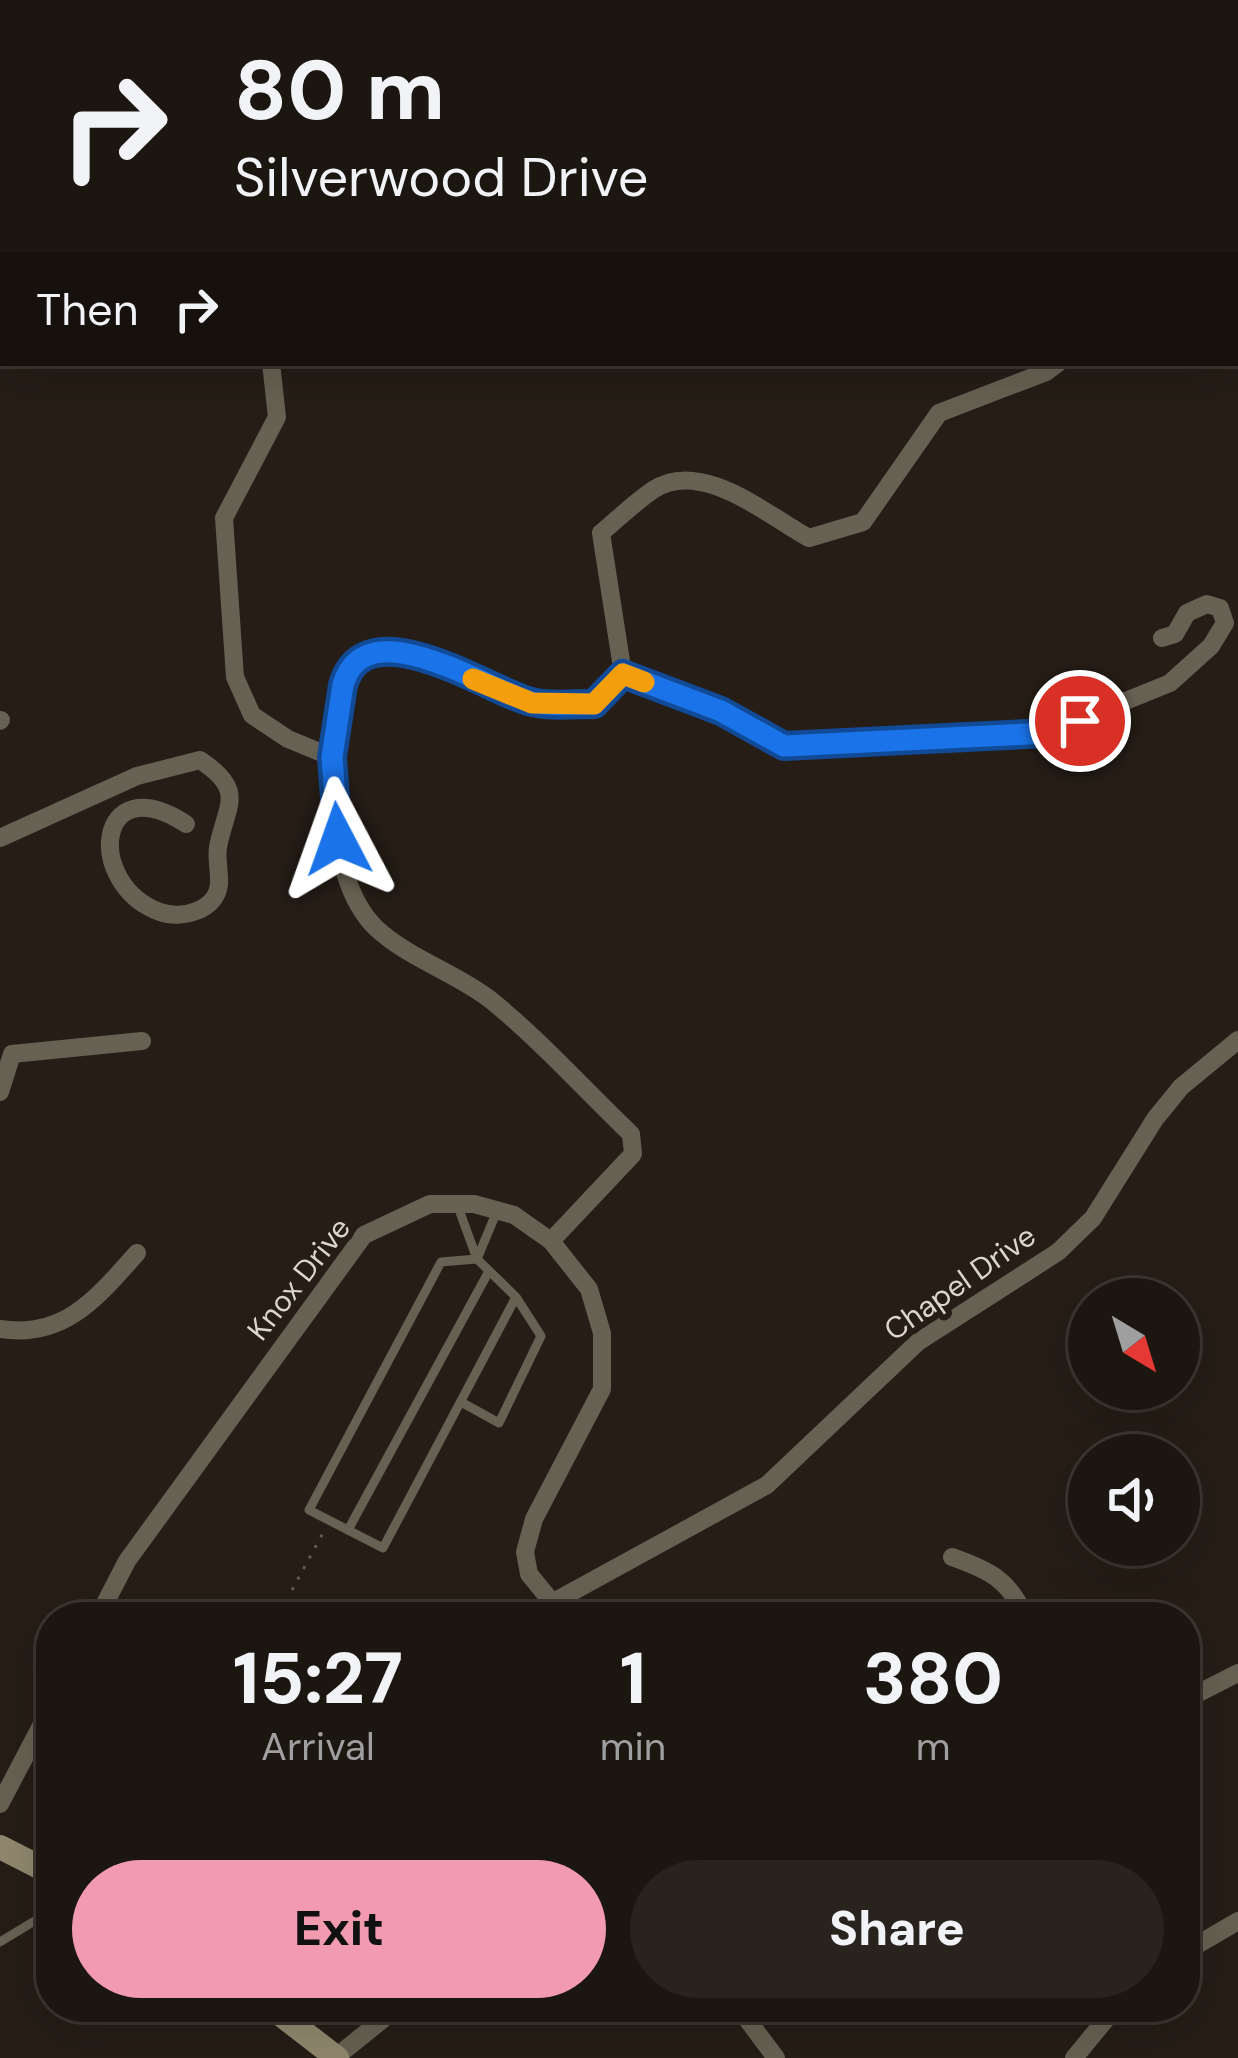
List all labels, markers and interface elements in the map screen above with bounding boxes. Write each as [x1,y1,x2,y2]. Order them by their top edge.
text: 80 m [234,36,445,145]
icon: right [36,48,192,204]
text: Silverwood Drive [234,142,648,213]
icon: right [163,276,229,342]
text: Then [36,280,139,339]
pin [1029,670,1131,772]
icon: arrive [1047,688,1113,754]
position arrow [275,776,401,902]
street label: Knox Drive [238,1209,359,1348]
street label: Chapel Drive [876,1216,1043,1349]
north arrow [1068,1278,1200,1410]
map controls [1068,1278,1200,1566]
button: sound [1068,1434,1200,1566]
text: 15:27 [233,1632,403,1725]
text: 1 [620,1632,646,1725]
text: 380 [863,1632,1003,1725]
text: Arrival [261,1721,375,1772]
text: min [600,1721,666,1772]
text: m [916,1721,950,1772]
button: Exit [72,1860,606,1998]
button: Share [630,1860,1164,1998]

